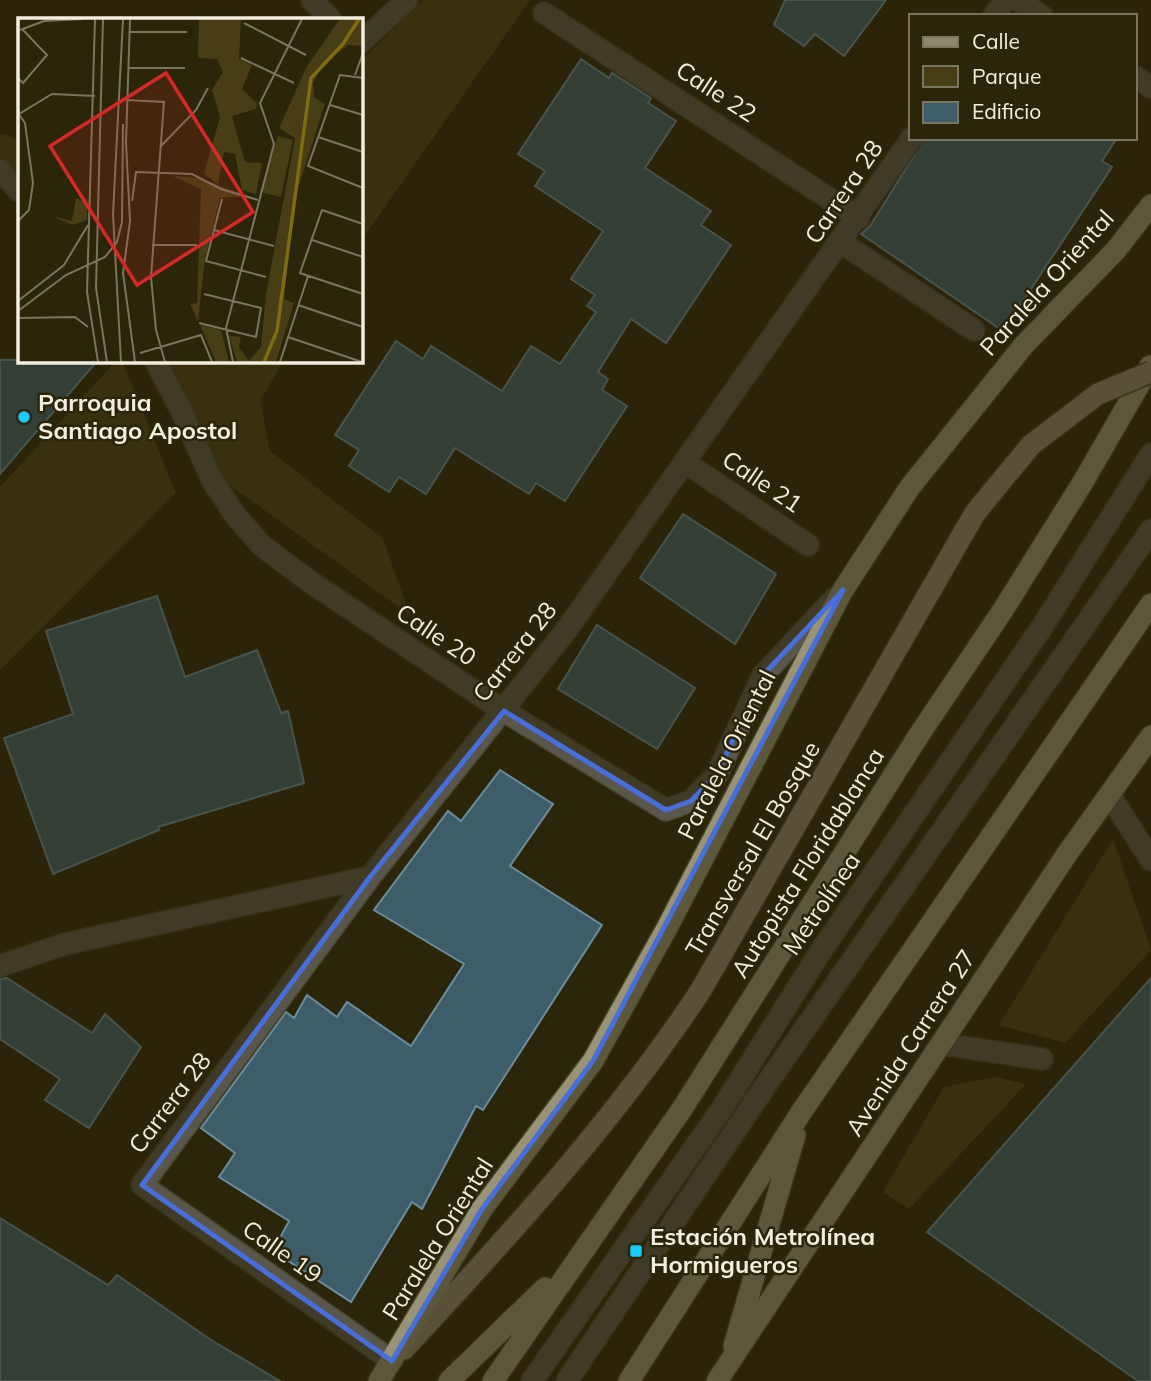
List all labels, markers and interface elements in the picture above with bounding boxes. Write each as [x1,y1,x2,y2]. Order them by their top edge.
legend [909,14,1137,140]
inset map [18,18,362,362]
text: Calle [972,28,1020,54]
street label: Calle 22 [671,54,762,128]
text: Parque [972,63,1041,89]
text: Edificio [972,98,1041,124]
street label: Carrera 28 [798,134,889,249]
street label: Paralela Oriental [973,203,1120,362]
place label: Parroquia Santiago Apostol [38,387,237,445]
marker: Parroquia Santiago Apostol [16,409,32,425]
street label: Calle 21 [717,444,808,519]
street label: Carrera 28 [466,595,563,707]
street label: Calle 20 [391,597,482,672]
street label: Paralela Oriental [670,665,782,844]
street label: Transversal El Bosque [678,736,826,961]
street label: Autopista Floridablanca [724,742,890,983]
street label: Metrolínea [776,846,866,960]
street label: Avenida Carrera 27 [839,944,982,1141]
street label: Carrera 28 [121,1046,217,1159]
street label: Paralela Oriental [375,1152,499,1325]
street label: Calle 19 [237,1213,328,1289]
place label: Estación Metrolínea Hormigueros [650,1221,875,1279]
marker: Estación Metrolínea Hormigueros [628,1243,644,1259]

